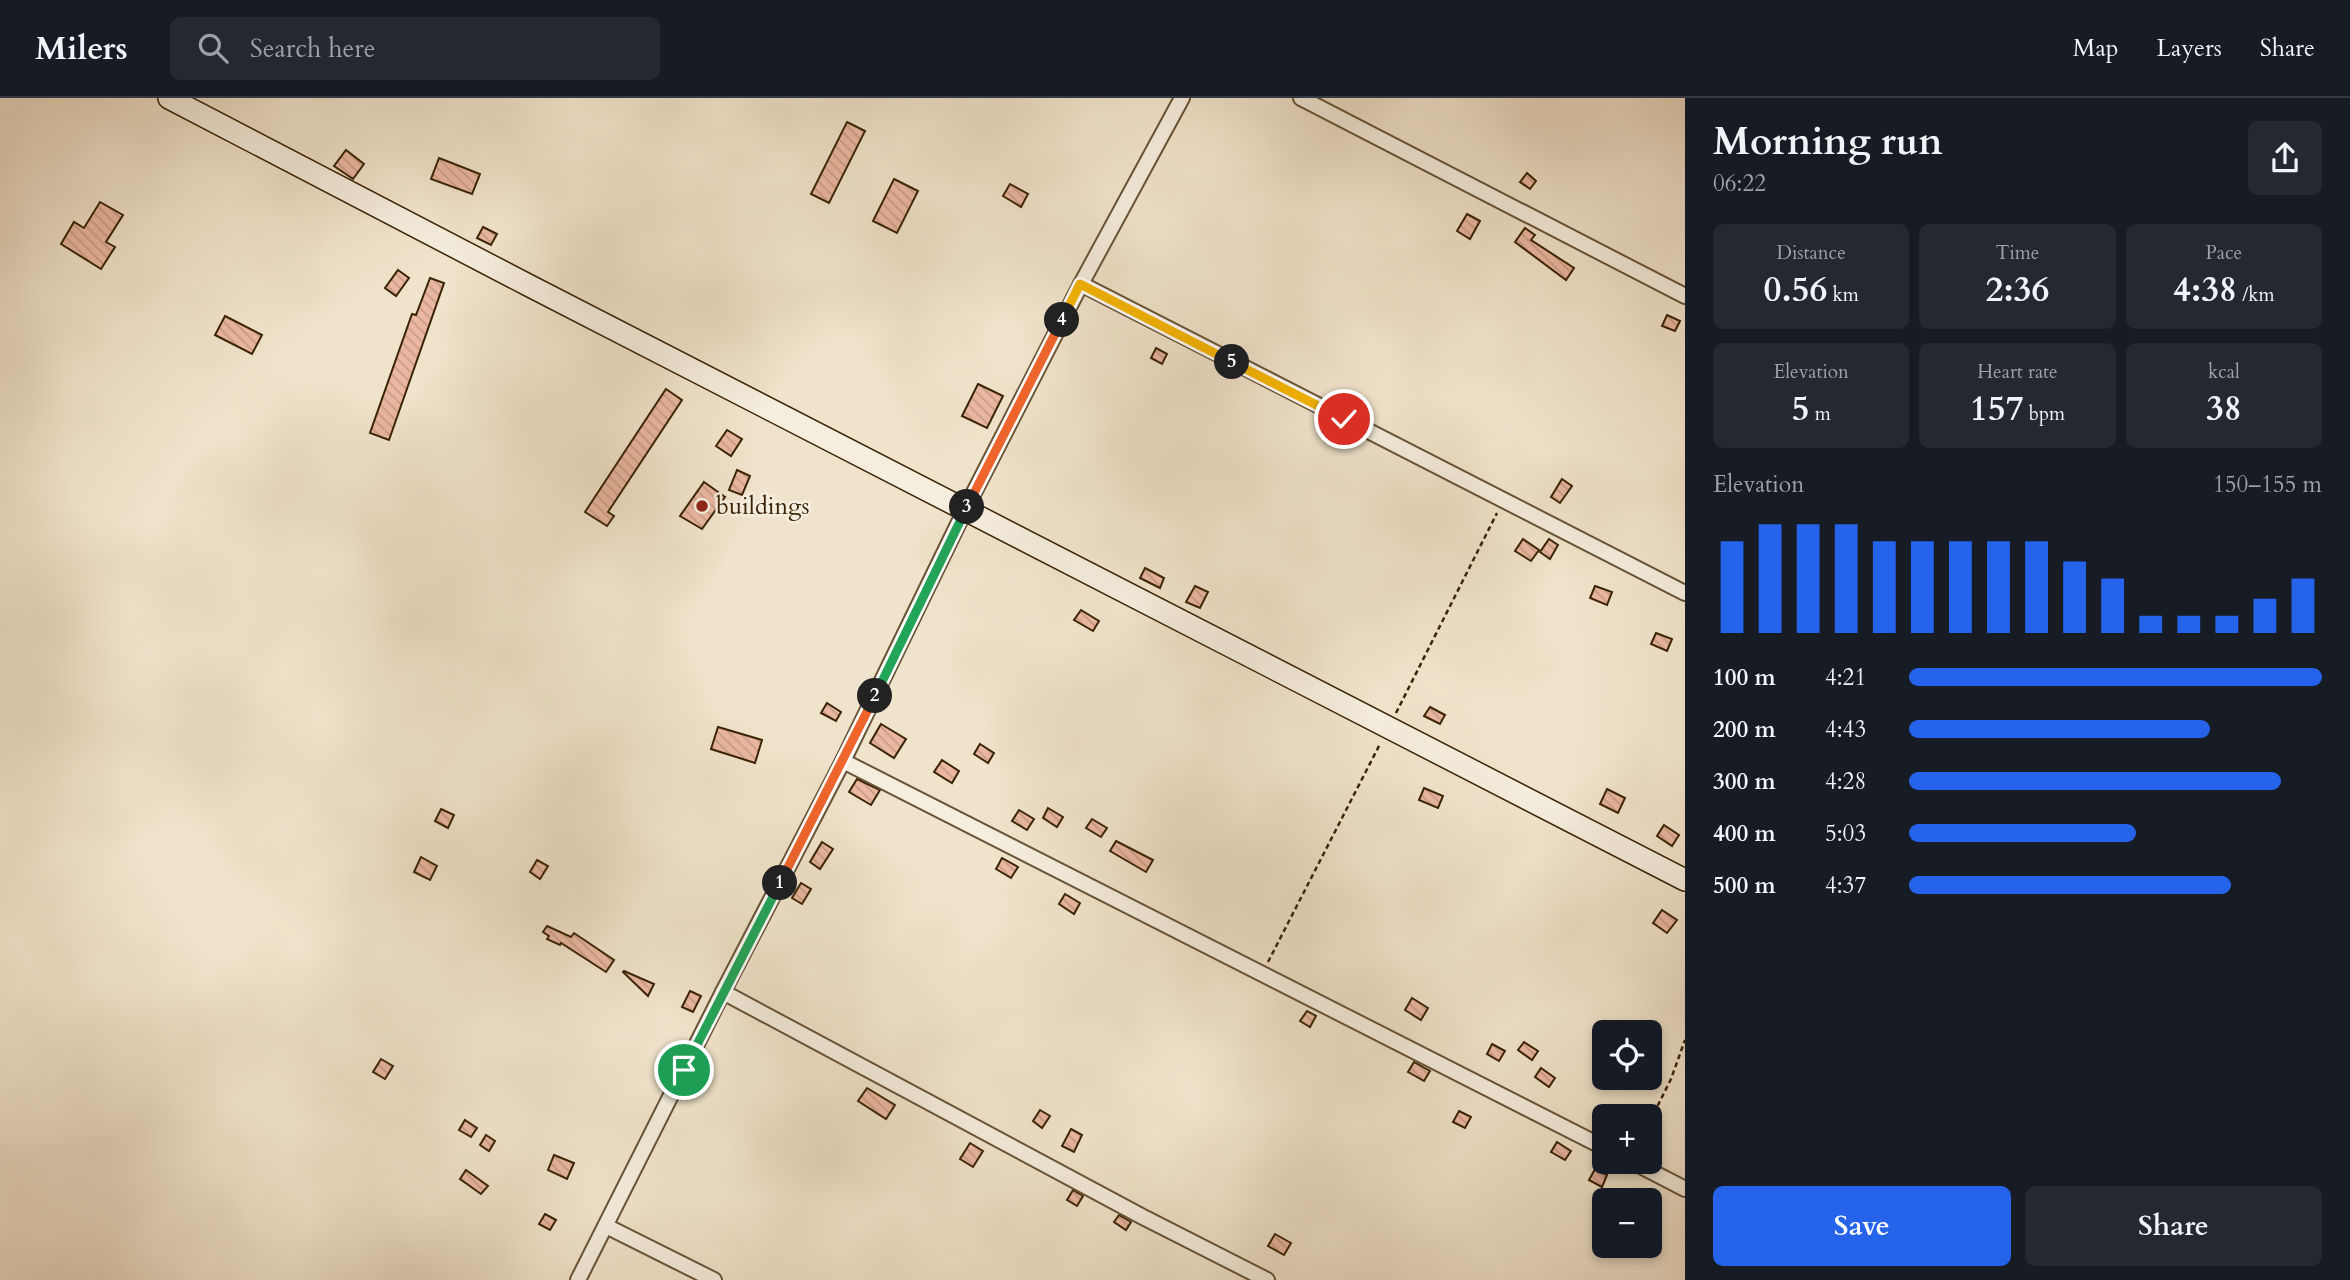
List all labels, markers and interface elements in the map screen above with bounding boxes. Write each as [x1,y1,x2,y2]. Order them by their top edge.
search box [170,17,660,80]
text: Milers [35,26,128,71]
icon: search [194,29,232,67]
text: Search here [250,31,376,66]
text: Map [2073,32,2119,65]
text: Layers [2157,32,2222,65]
text: Share [2260,32,2315,65]
text: Morning run [1713,116,1943,168]
button: share [2248,121,2322,195]
text: 06:22 [1713,168,1766,199]
text: Distance [1776,240,1846,266]
text: Time [1996,240,2039,266]
text: Pace [2205,240,2242,266]
text: 0.56 [1764,266,1827,314]
text: 2:36 [1986,266,2049,314]
text: 4:38 [2173,266,2237,314]
text: km [1827,282,1859,308]
text: /km [2237,282,2275,308]
pin: 4 [1044,302,1080,338]
text: 4 [1057,306,1066,332]
pin: 5 [1214,344,1250,380]
text: 5 [1227,348,1236,374]
text: Elevation [1773,359,1849,385]
text: Heart rate [1977,359,2058,385]
text: kcal [2208,359,2240,385]
text: 5 [1792,385,1810,433]
text: 157 [1970,385,2024,433]
text: 38 [2206,385,2242,433]
pin [1314,389,1374,449]
icon: check [1325,400,1363,438]
text: m [1810,401,1831,427]
text: bpm [2024,401,2065,427]
text: Elevation [1713,469,1804,500]
text: 150–155 m [2213,469,2322,500]
place label: buildings [716,490,810,523]
pin: 3 [950,490,984,524]
text: 3 [962,493,971,519]
marker: buildings [694,498,710,514]
text: 100 m [1713,662,1776,693]
text: 4:21 [1825,662,1866,693]
pin: 2 [858,678,892,714]
text: 2 [870,682,879,708]
text: 200 m [1713,714,1776,745]
text: 4:43 [1825,714,1866,745]
text: 300 m [1713,766,1776,797]
text: 4:28 [1825,766,1866,797]
text: 400 m [1713,818,1776,849]
text: 5:03 [1825,818,1866,849]
pin: 1 [762,866,798,900]
text: 1 [775,869,784,895]
text: 500 m [1713,870,1776,901]
text: 4:37 [1825,870,1866,901]
map controls [1592,1020,1662,1258]
button: locate [1592,1020,1662,1090]
pin [654,1040,714,1100]
icon: arrive [665,1051,703,1089]
button: + [1592,1104,1662,1174]
button: Save [1713,1186,2011,1266]
button: Share [2025,1186,2322,1266]
button: − [1592,1188,1662,1258]

